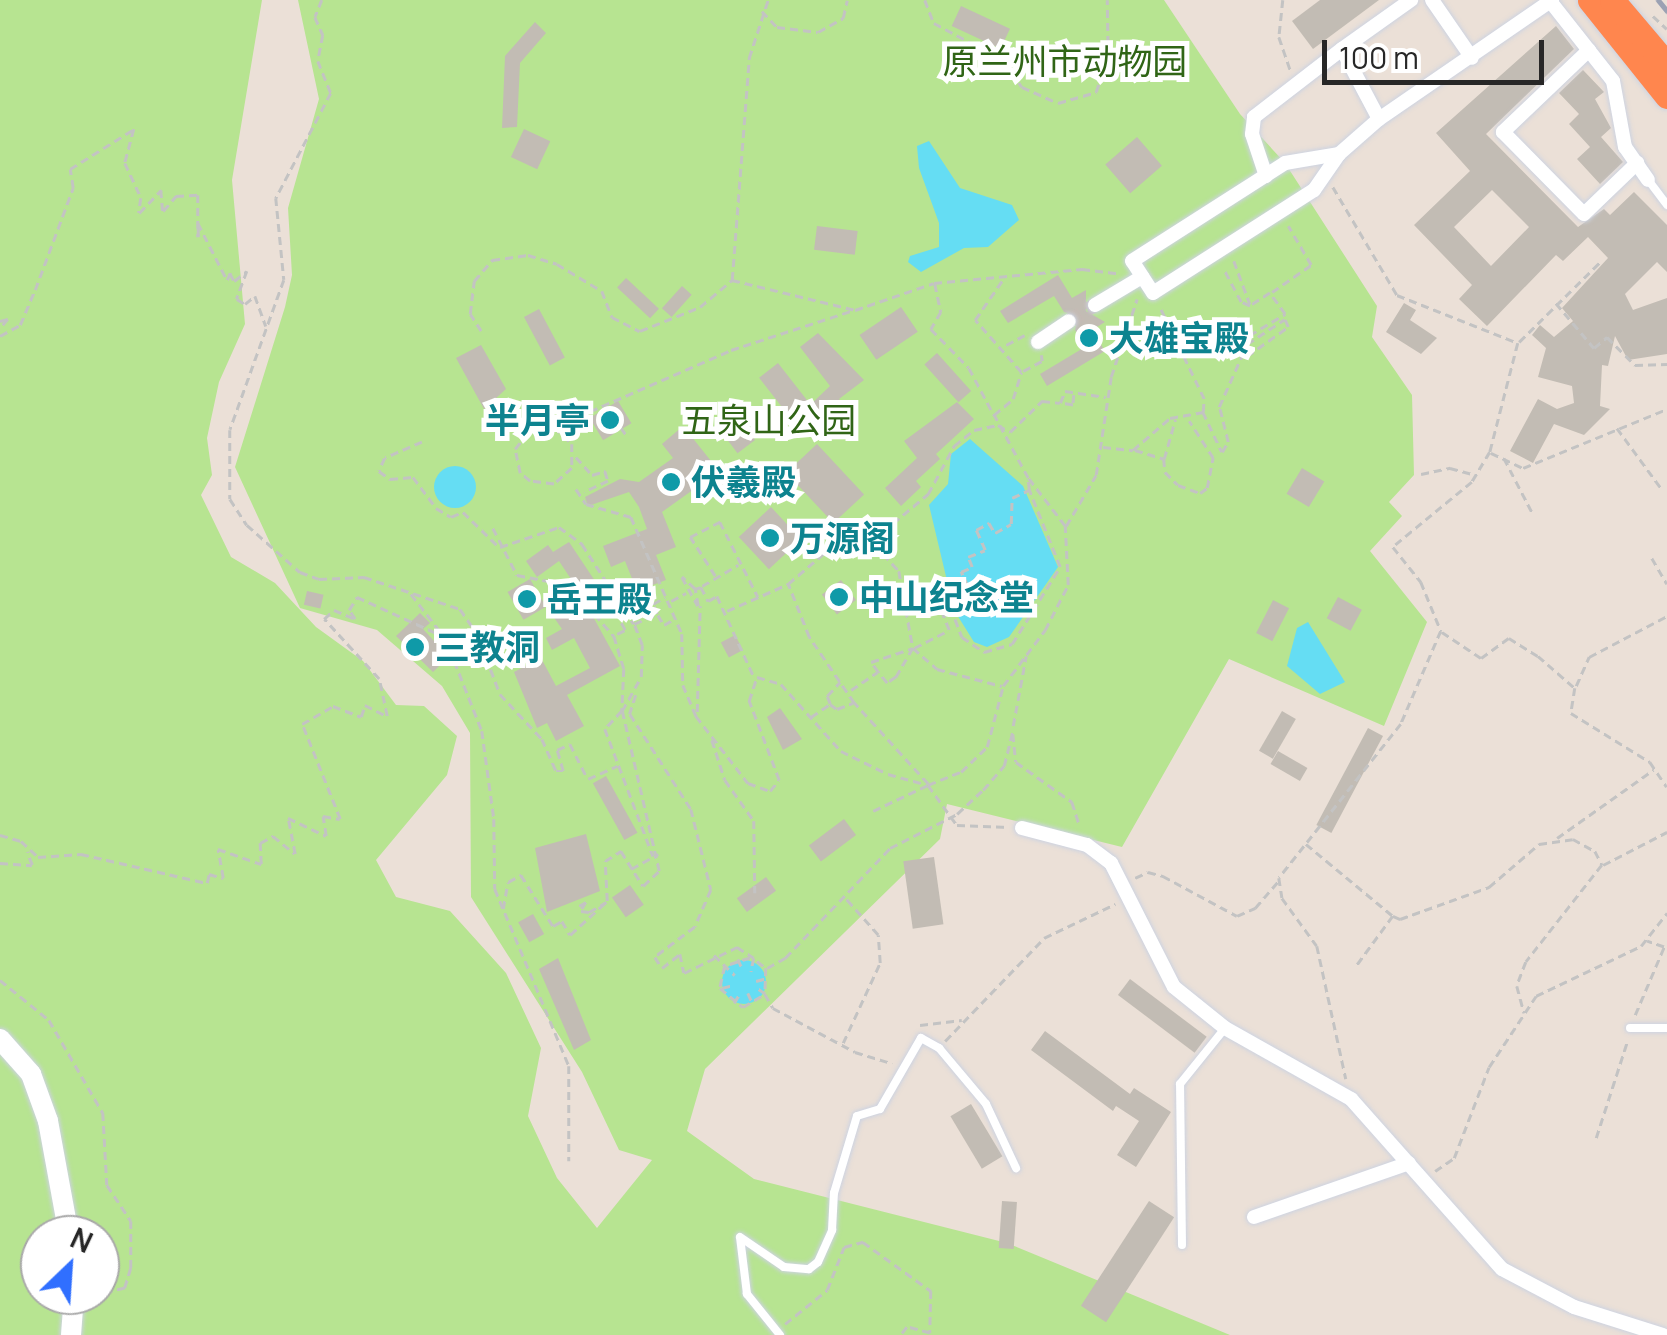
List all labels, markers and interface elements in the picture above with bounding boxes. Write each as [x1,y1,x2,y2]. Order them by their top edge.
scale bar [1327,20,1550,82]
text: 100 m [1339,37,1419,78]
park label: 原兰州市动物园 [943,40,1187,82]
place label: 大雄宝殿 [1109,317,1249,359]
marker: 大雄宝殿 [1078,327,1100,349]
place label: 半月亭 [485,399,590,441]
park label: 五泉山公园 [682,399,856,441]
marker: 半月亭 [599,409,621,431]
place label: 伏羲殿 [691,461,796,503]
marker: 伏羲殿 [660,471,682,493]
place label: 万源阁 [790,517,895,559]
marker: 万源阁 [759,527,781,549]
place label: 中山纪念堂 [859,576,1034,618]
place label: 岳王殿 [547,578,652,620]
marker: 中山纪念堂 [828,586,850,608]
marker: 岳王殿 [516,588,538,610]
place label: 三教洞 [435,626,540,668]
marker: 三教洞 [404,636,426,658]
north arrow [20,1215,120,1315]
text: N [65,1218,99,1261]

